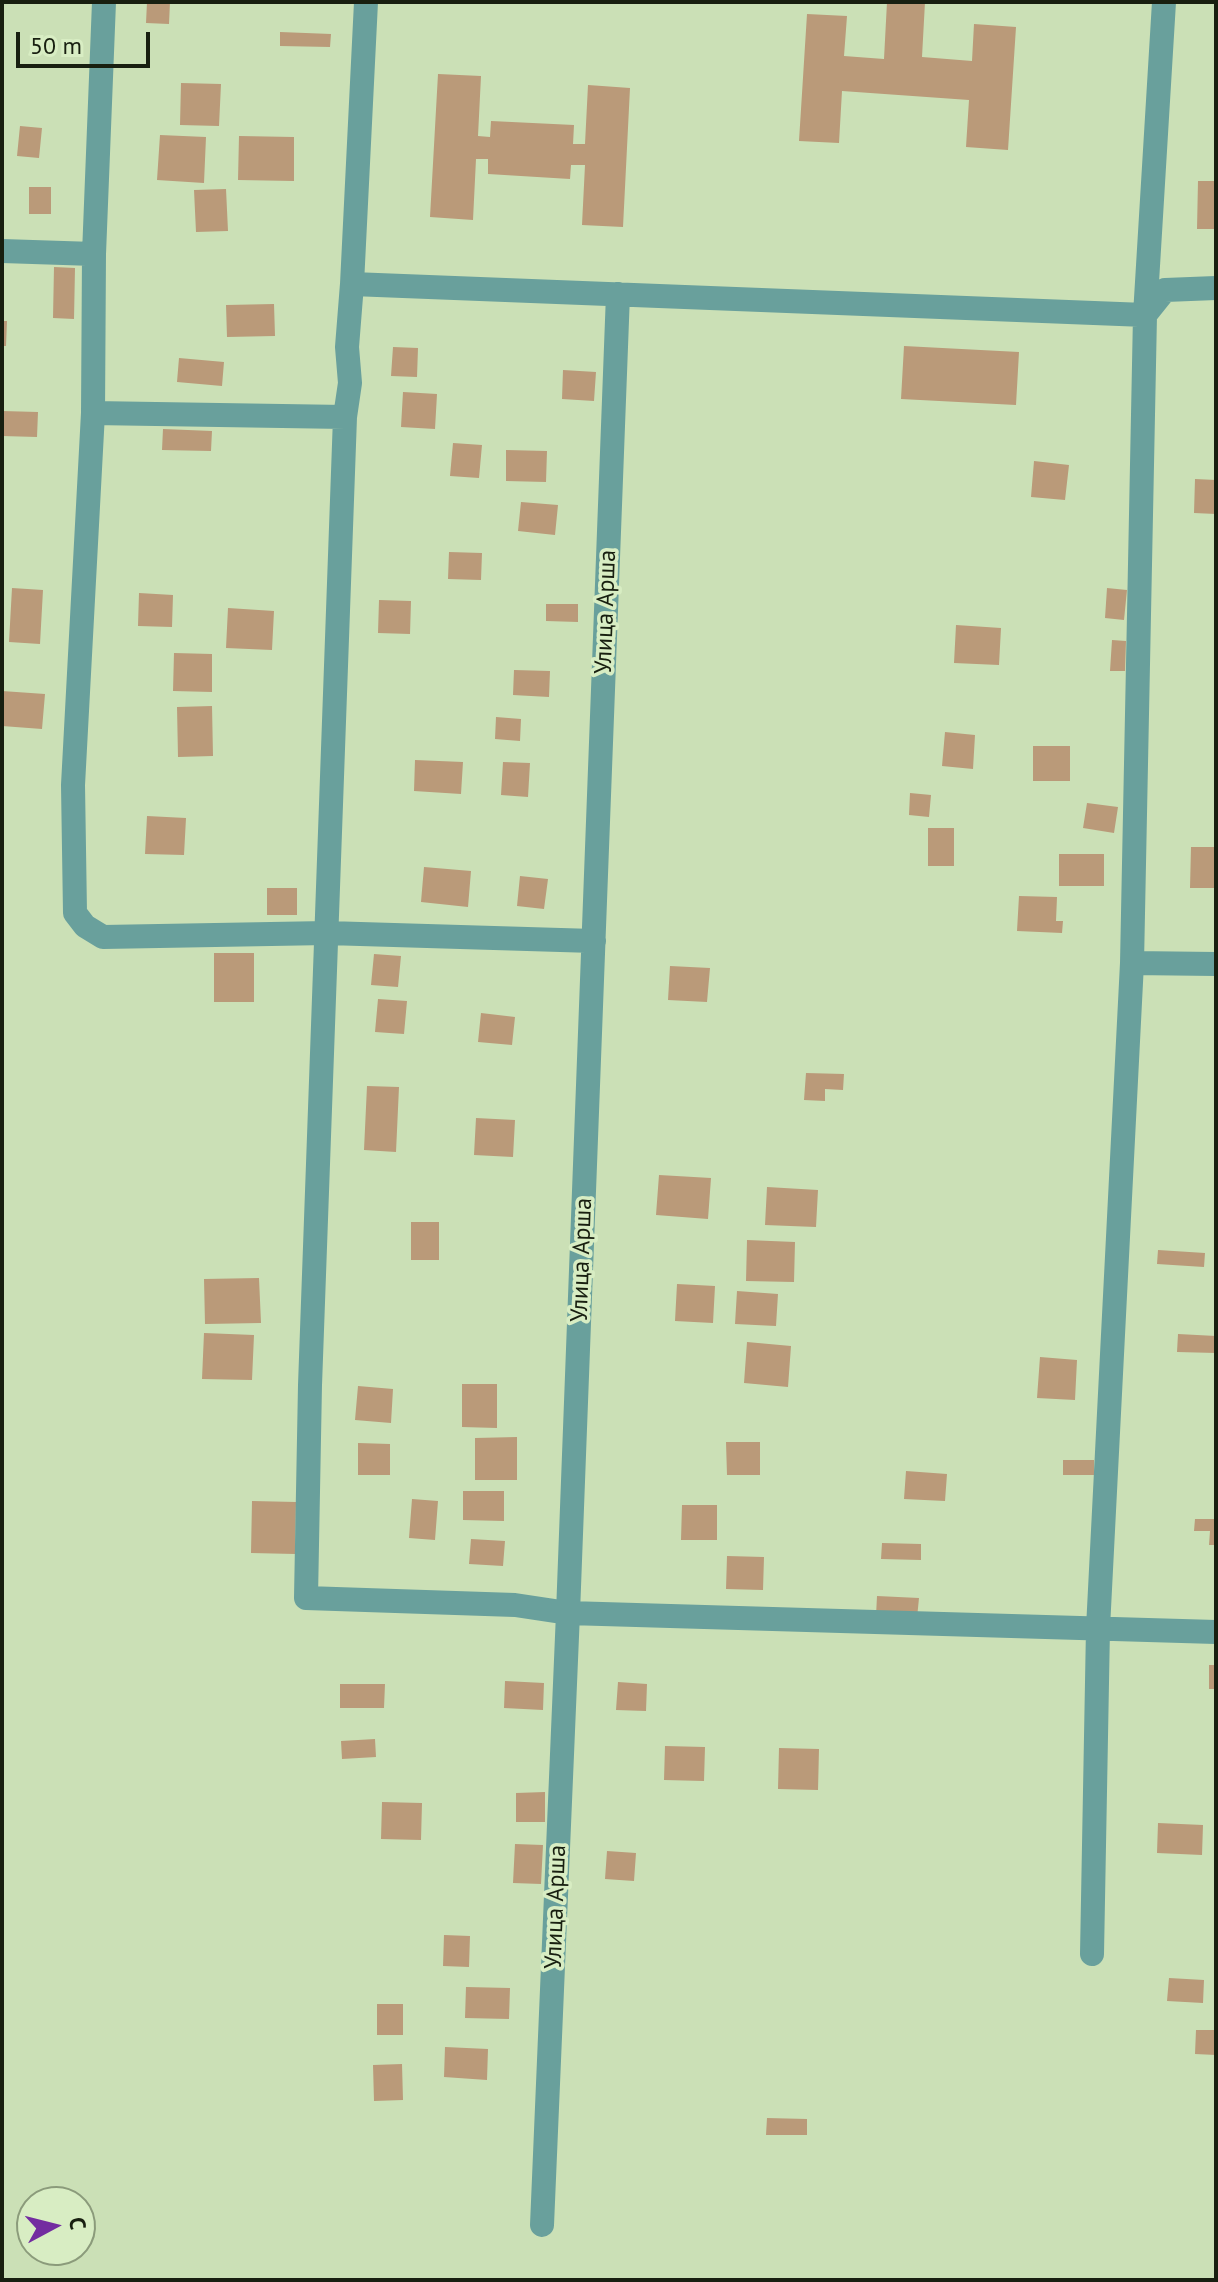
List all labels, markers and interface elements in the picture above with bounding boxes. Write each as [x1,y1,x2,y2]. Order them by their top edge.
scale bar [20,16,154,66]
text: 50 m [30,30,82,61]
street label: Улица Арша [589,549,623,675]
street label: Улица Арша [565,1197,599,1323]
street label: Улица Арша [539,1844,573,1970]
north arrow [16,2186,96,2266]
text: С [63,2216,92,2231]

